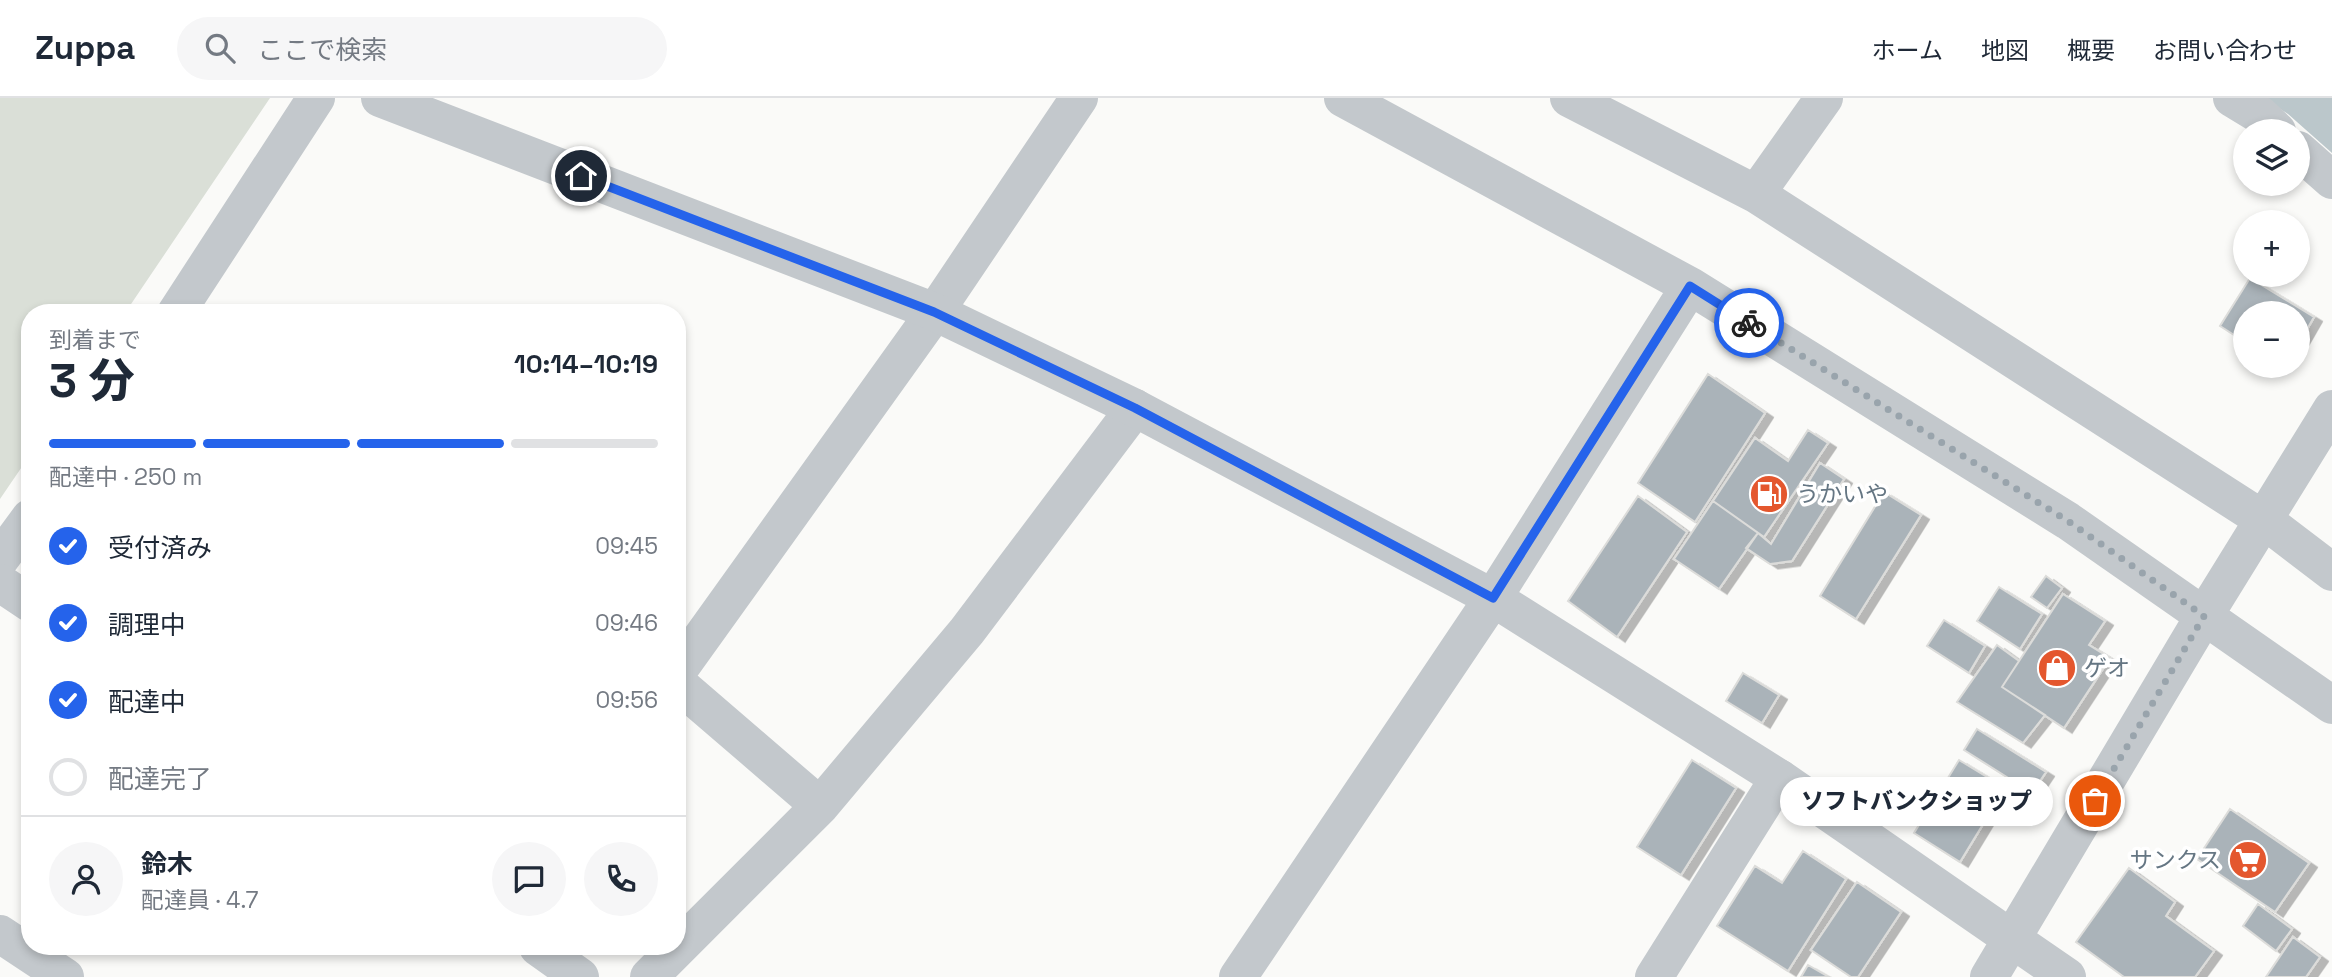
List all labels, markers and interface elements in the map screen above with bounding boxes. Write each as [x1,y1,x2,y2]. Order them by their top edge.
search box [177,17,667,80]
text: Zuppa [35,27,135,69]
icon: search [201,29,239,67]
text: ここで検索 [257,33,387,67]
text: ホーム [1872,35,1943,66]
text: 地図 [1981,35,2029,66]
text: 概要 [2067,35,2115,66]
text: お問い合わせ [2153,35,2297,66]
map controls [2233,119,2310,378]
button: layers [2233,119,2310,196]
pin [551,146,611,206]
icon: home [562,157,600,195]
button: + [2233,210,2310,287]
courier [1714,288,1784,358]
button: − [2233,301,2310,378]
icon: bike [1730,304,1768,342]
text: 到着まで [49,325,141,355]
text: 10:14–10:19 [514,347,658,381]
text: 3 分 [49,352,135,410]
text: 配達中 · 250 m [49,462,202,492]
fuel station icon: うかいや [1748,473,1790,515]
place label: うかいや [1796,479,1888,509]
icon: check [49,527,87,565]
text: 受付済み [108,531,212,565]
text: 09:45 [595,531,658,561]
icon: check [49,604,87,642]
text: 調理中 [108,608,186,642]
text: 09:46 [595,608,658,638]
shop icon: ゲオ [2036,647,2078,689]
place label: ゲオ [2084,653,2130,683]
icon: check [49,681,87,719]
text: 配達中 [108,685,186,719]
text: 09:56 [596,685,658,715]
text: 配達完了 [108,762,212,796]
pin [2065,771,2125,831]
callout: ソフトバンクショップ [1780,776,2053,826]
icon: bag [2076,782,2114,820]
text: ソフトバンクショップ [1801,786,2032,816]
supermarket icon: サンクス [2227,839,2269,881]
button: person [49,842,123,916]
button: chat [492,842,566,916]
button: phone [584,842,658,916]
place label: サンクス [2130,845,2221,875]
text: 鈴木 [141,847,193,881]
text: 配達員 · 4.7 [141,885,258,915]

